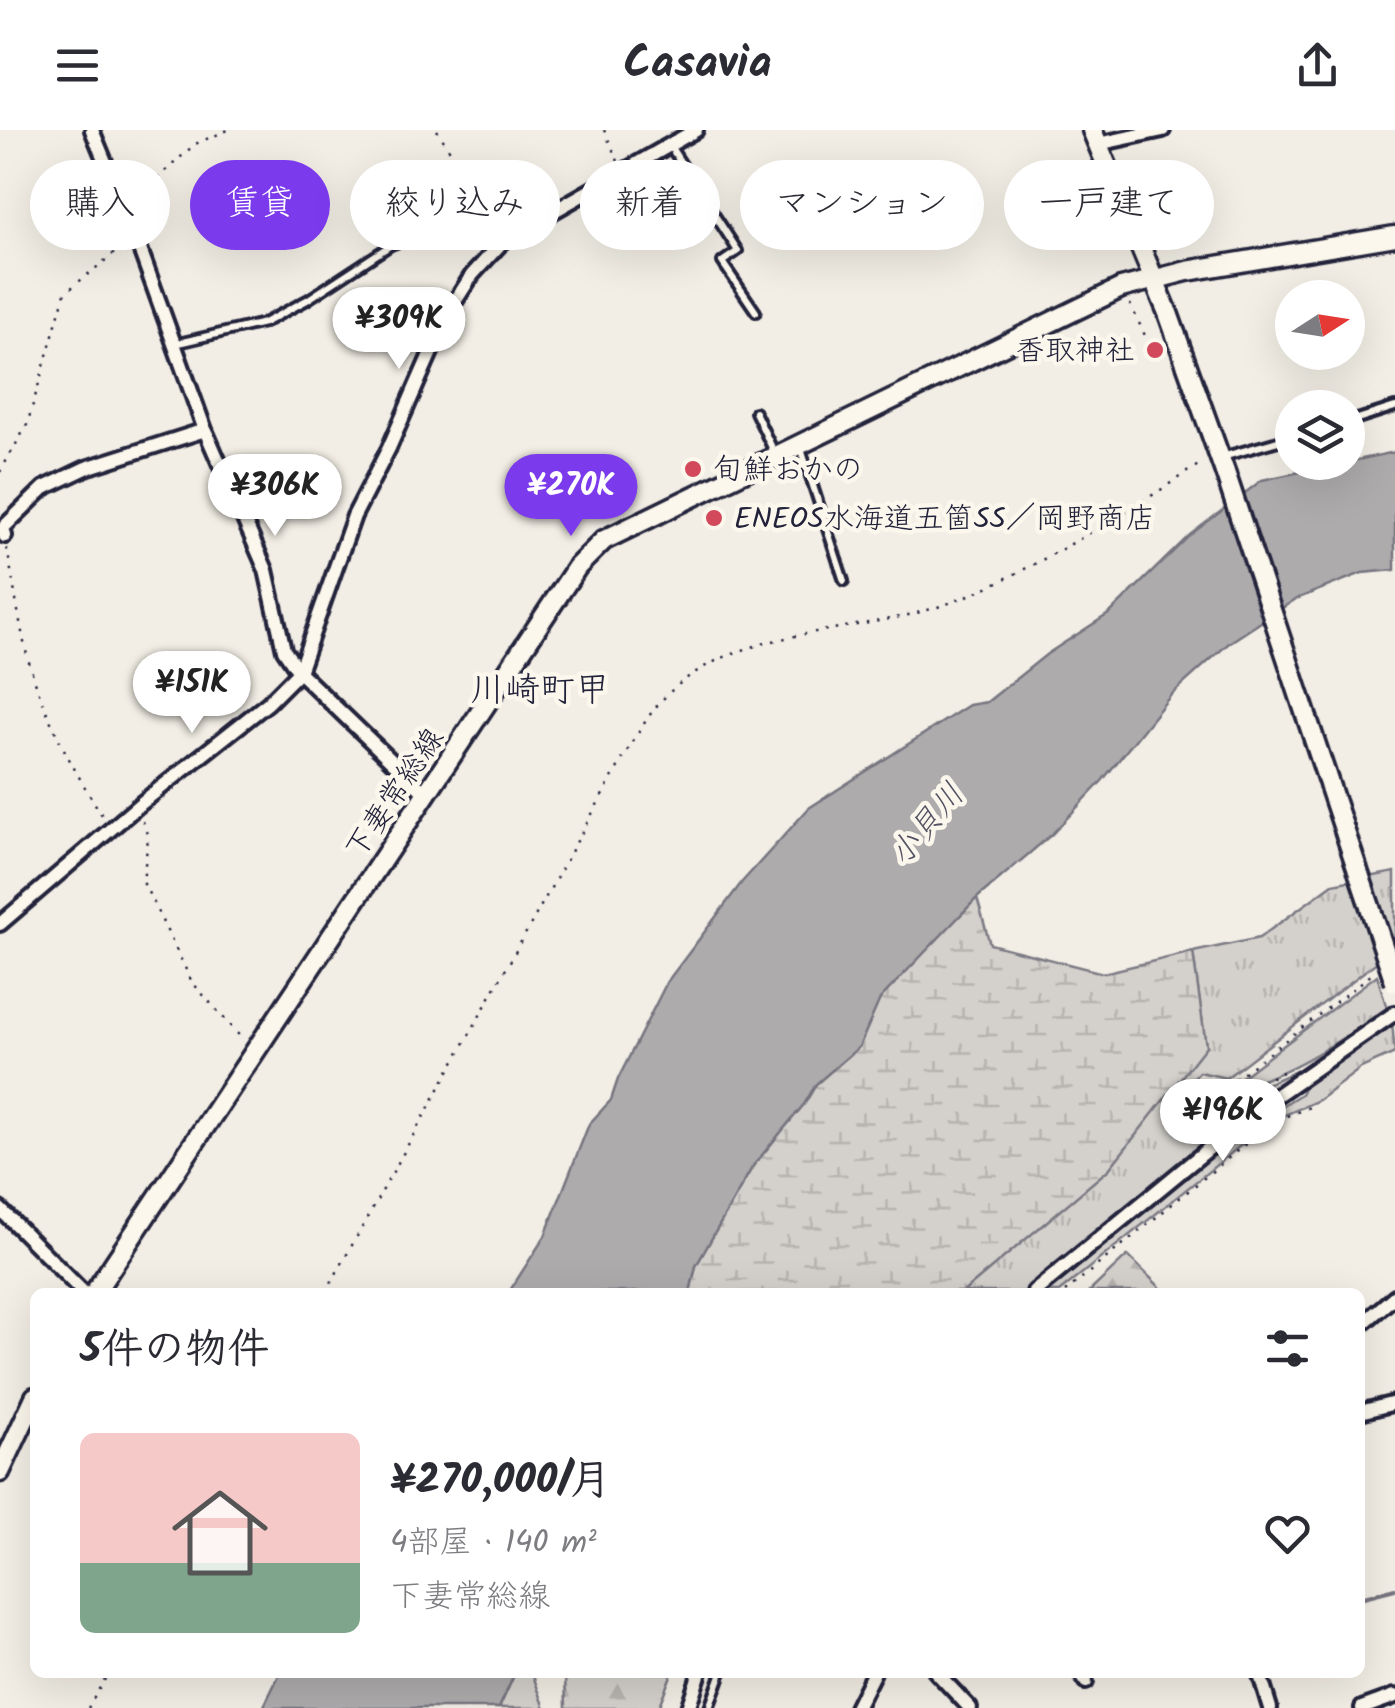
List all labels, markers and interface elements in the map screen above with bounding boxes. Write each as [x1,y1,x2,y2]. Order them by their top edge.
text: Casavia [623,29,772,101]
icon: menu [50,38,105,93]
icon: share [1290,38,1345,93]
chip: 購入 [30,160,170,250]
chip: 賃貸 [190,160,330,250]
chip: 絞り込み [350,160,560,250]
chip: 新着 [580,160,720,250]
chip: マンション [740,160,984,250]
chip: 一戸建て [1004,160,1214,250]
north arrow [1275,280,1365,370]
map controls [1275,280,1365,480]
pin: ¥309K [329,287,469,372]
text: ¥309K [354,294,444,345]
place label: 香取神社 [1015,328,1135,376]
marker: 香取神社 [1144,339,1166,361]
button: layers [1275,390,1365,480]
place label: 旬鮮おかの [713,447,863,495]
pin: ¥306K [205,454,345,539]
pin: ¥270K [501,454,641,539]
marker: 旬鮮おかの [682,458,704,480]
text: ¥306K [230,461,320,512]
text: ¥270K [526,461,616,512]
place label: ENEOS水海道五箇SS／岡野商店 [734,496,1156,544]
marker: ENEOS水海道五箇SS／岡野商店 [703,507,725,529]
pin: ¥151K [122,651,262,736]
text: ¥151K [155,658,229,709]
district label: 川崎町甲 [470,664,610,720]
street label: 下妻常総線 [334,719,457,870]
water label: 小貝川 [878,772,978,879]
pin: ¥196K [1153,1079,1293,1164]
text: ¥196K [1182,1086,1264,1137]
text: 5件の物件 [80,1317,269,1384]
icon: filters [1260,1321,1315,1376]
text: ¥270,000/月 [390,1448,611,1515]
icon: home [160,1473,280,1593]
icon: heart [1260,1506,1315,1561]
text: 4部屋 · 140 m² [390,1518,597,1569]
text: 下妻常総線 [390,1572,550,1623]

